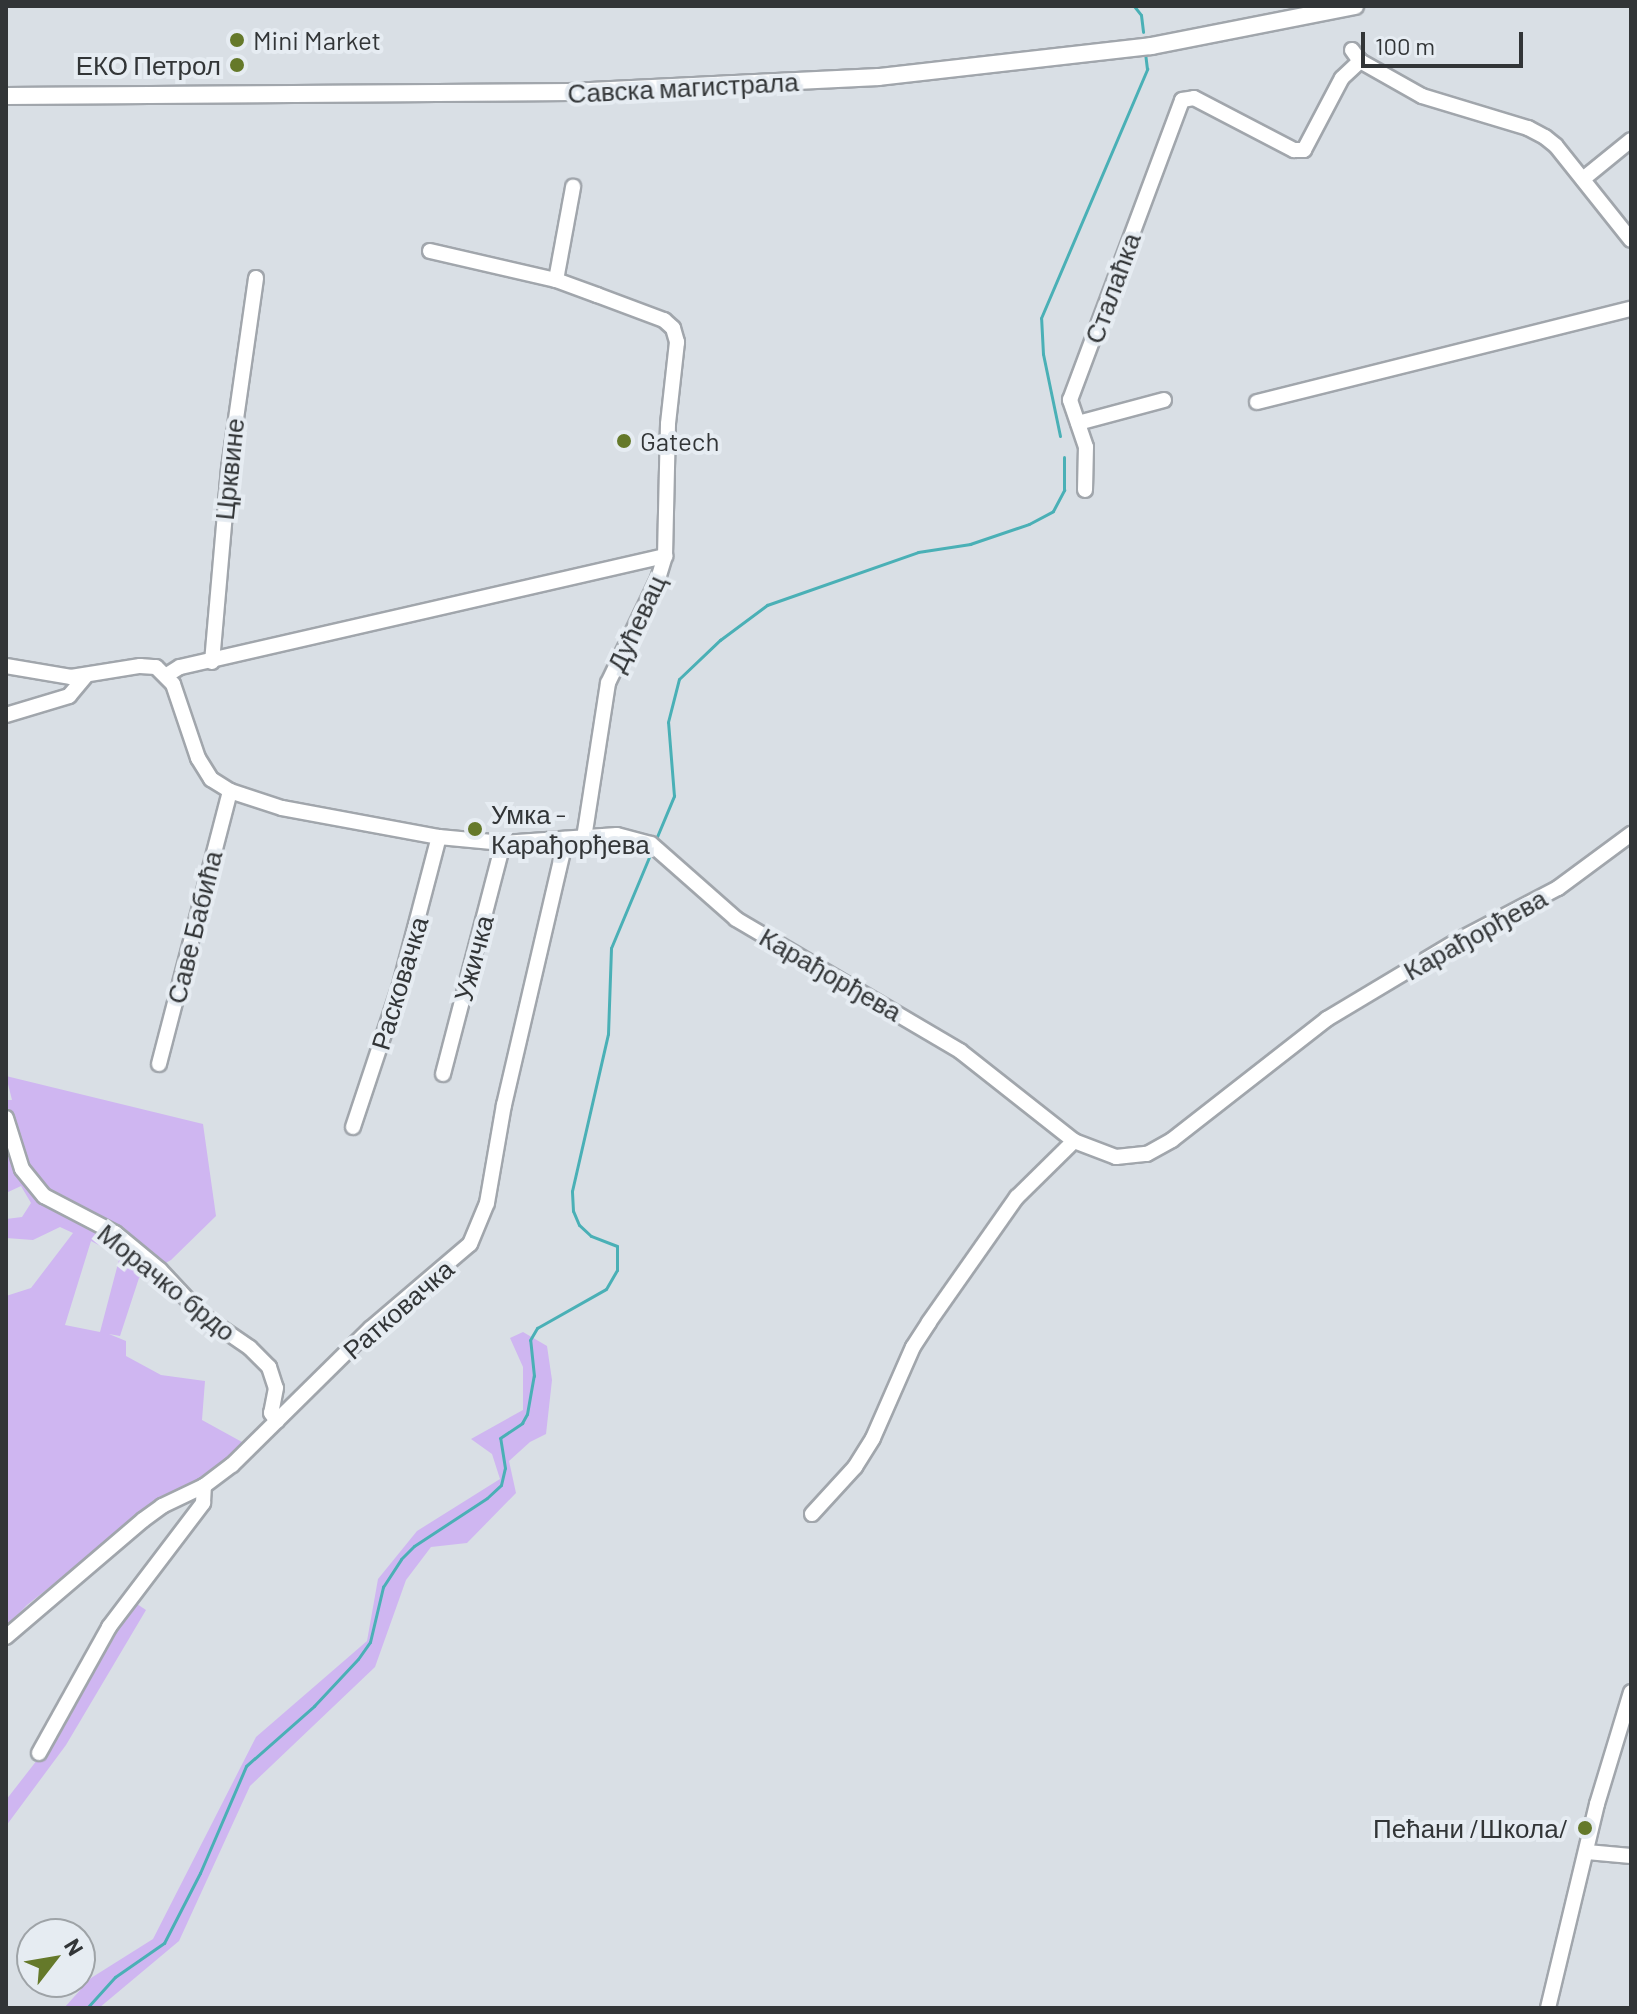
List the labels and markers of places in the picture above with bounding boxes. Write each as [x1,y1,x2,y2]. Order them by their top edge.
place label: Mini Market [253,24,381,56]
marker: Mini Market [228,31,246,49]
place label: ЕКО Петрол [76,49,221,81]
marker: ЕКО Петрол [228,56,246,74]
place label: Gatech [640,425,719,457]
marker: Gatech [615,432,633,450]
place label: Умка - Карађорђева [491,798,650,860]
marker: Умка - Карађорђева [466,820,484,838]
place label: Пећани /Школа/ [1373,1812,1569,1844]
marker: Пећани /Школа/ [1576,1819,1594,1837]

